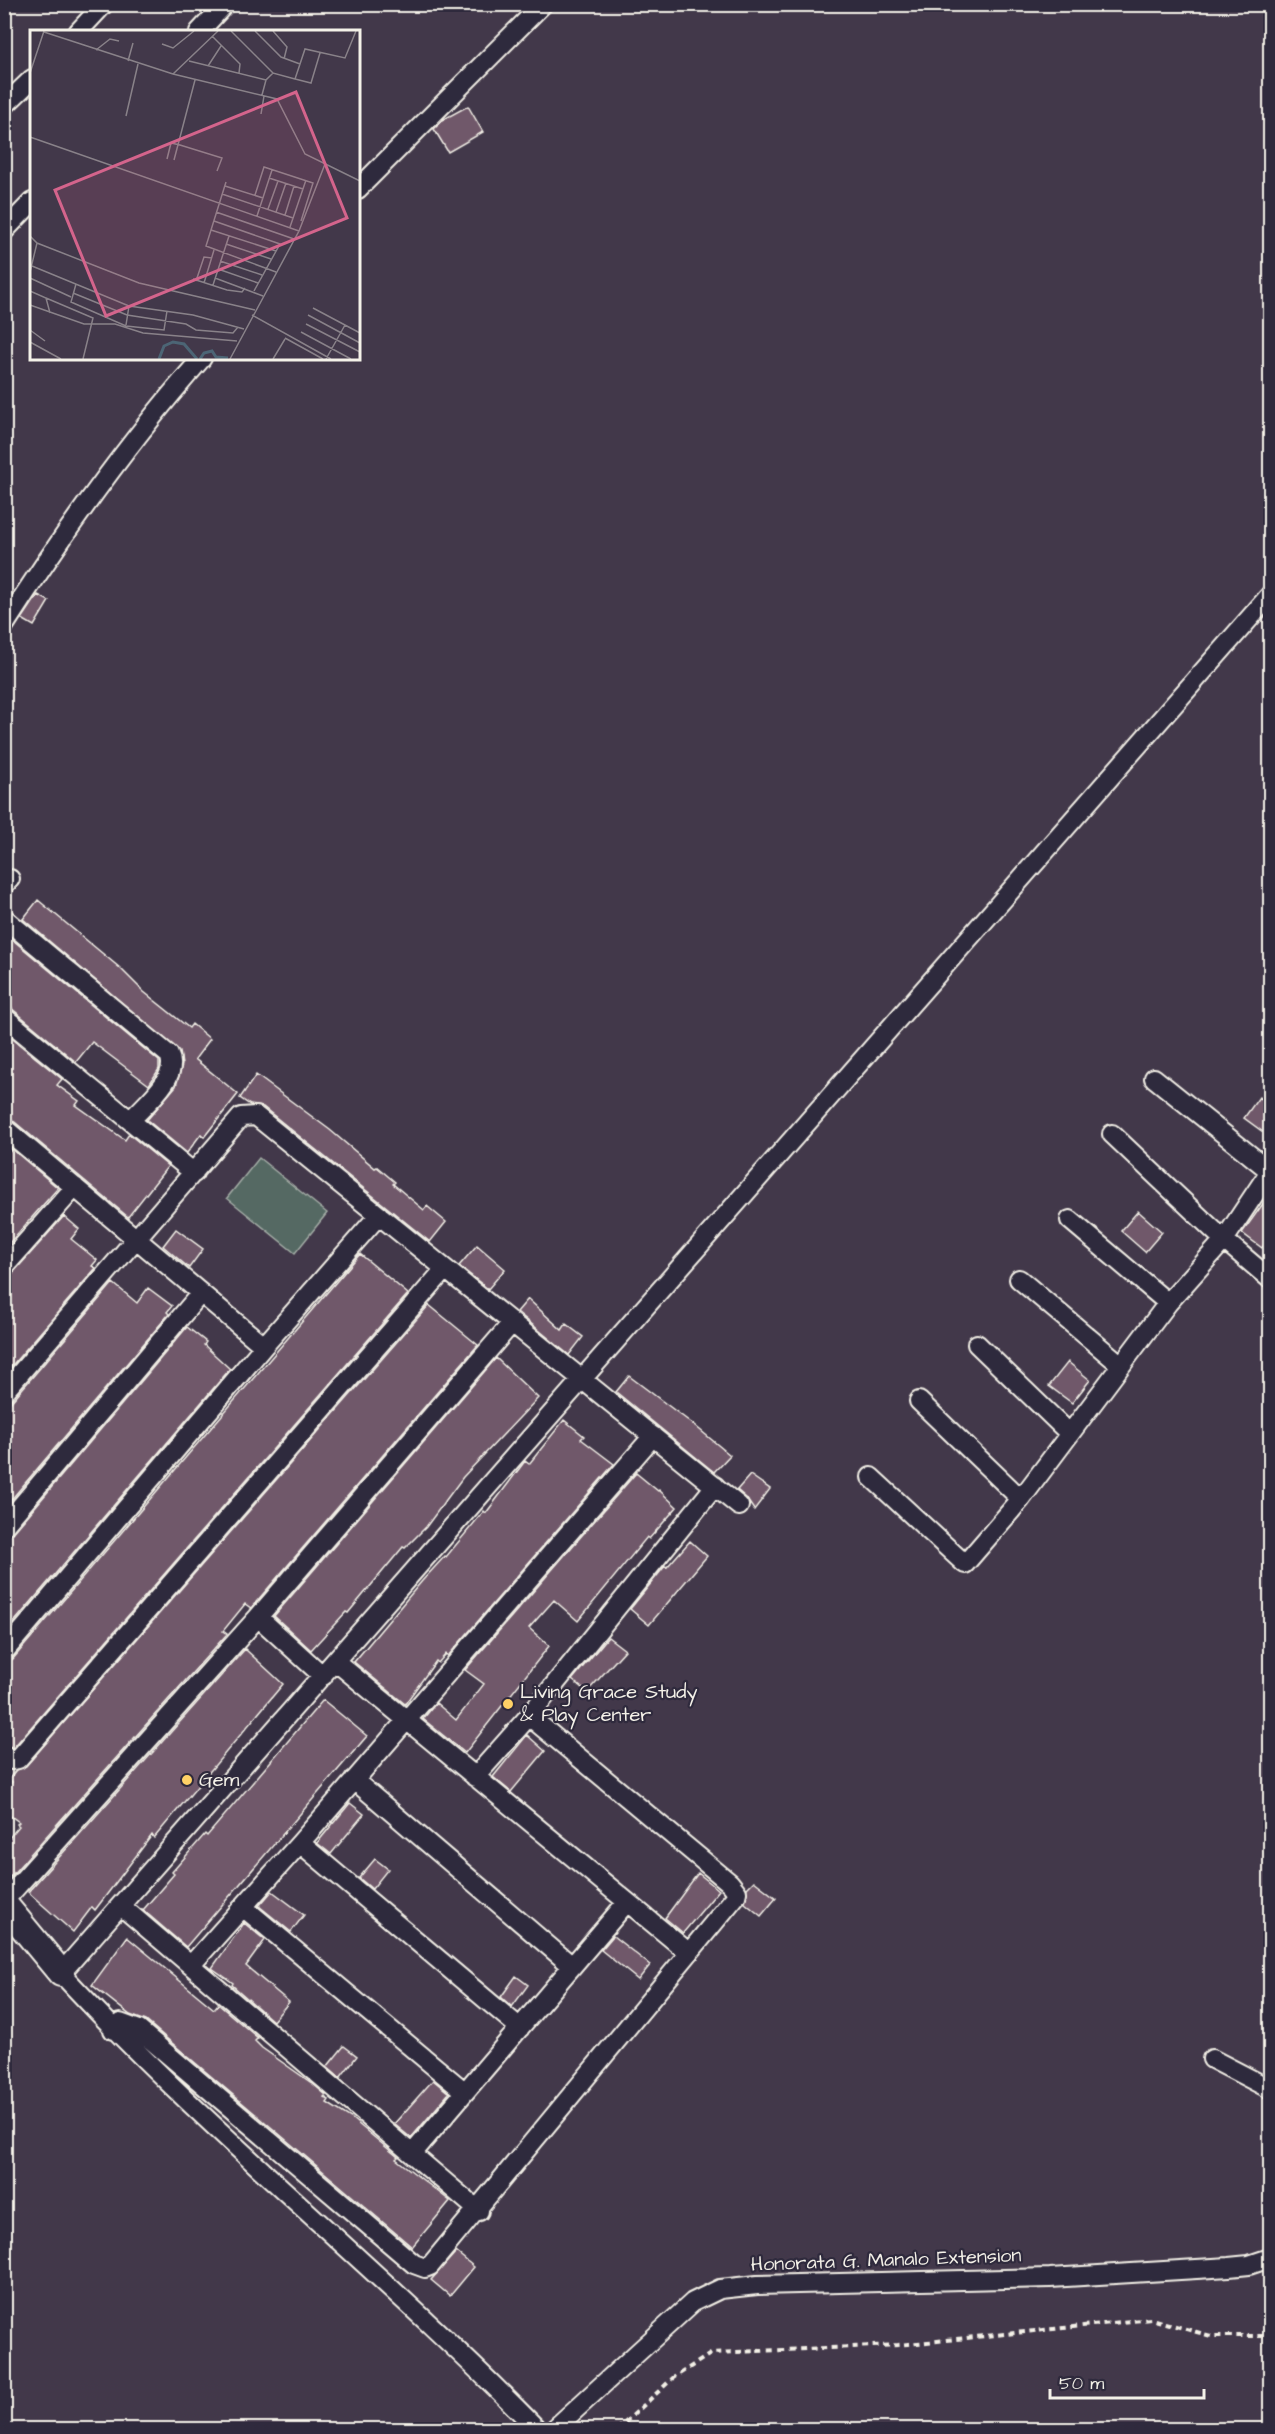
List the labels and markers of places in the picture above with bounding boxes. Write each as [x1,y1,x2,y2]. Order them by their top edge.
place label: Living Grace Study & Play Center [520,1678,697,1730]
marker: Living Grace Study & Play Center [501,1697,515,1711]
place label: Gem [199,1766,240,1794]
marker: Gem [180,1773,194,1787]

